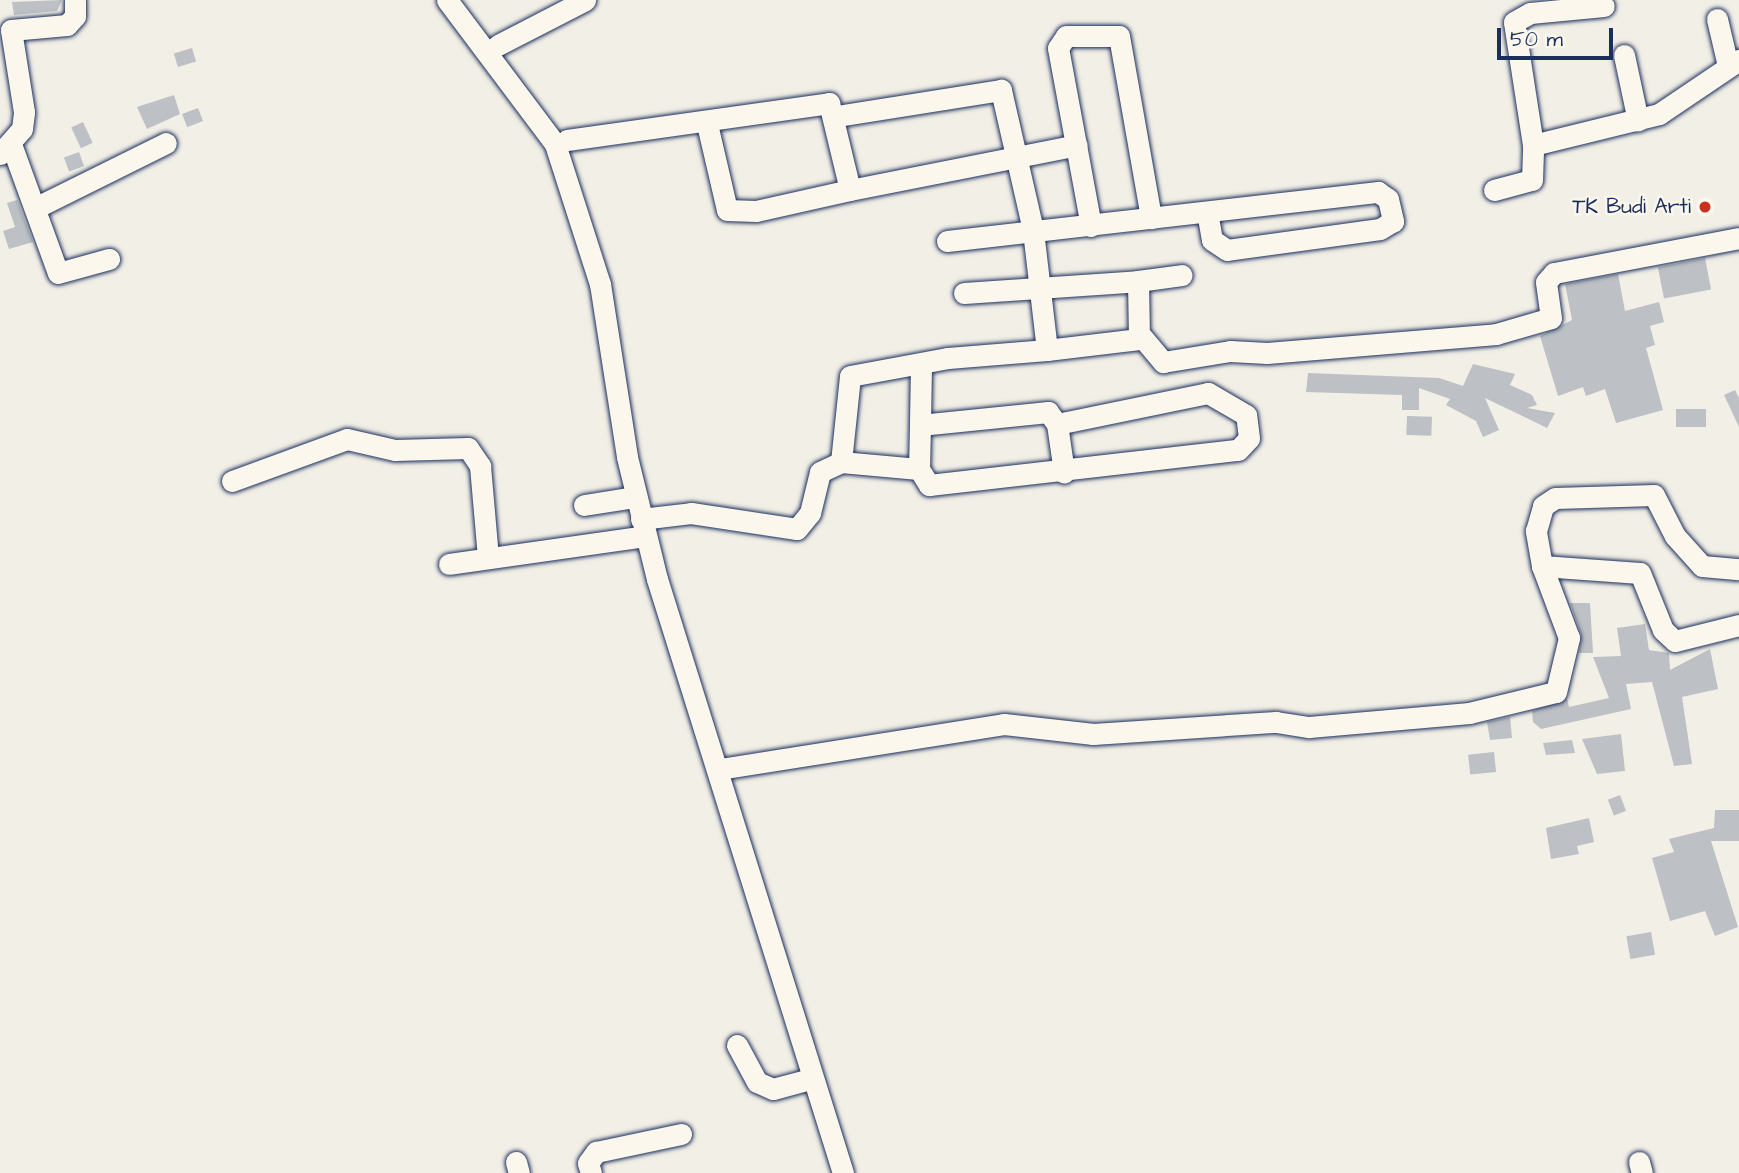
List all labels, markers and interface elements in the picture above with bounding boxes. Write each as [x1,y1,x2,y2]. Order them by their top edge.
scale bar [1501,14,1616,58]
text: 50 m [1510,25,1563,54]
place label: TK Budi Arti [1572,194,1691,220]
marker: TK Budi Arti [1697,199,1713,215]

